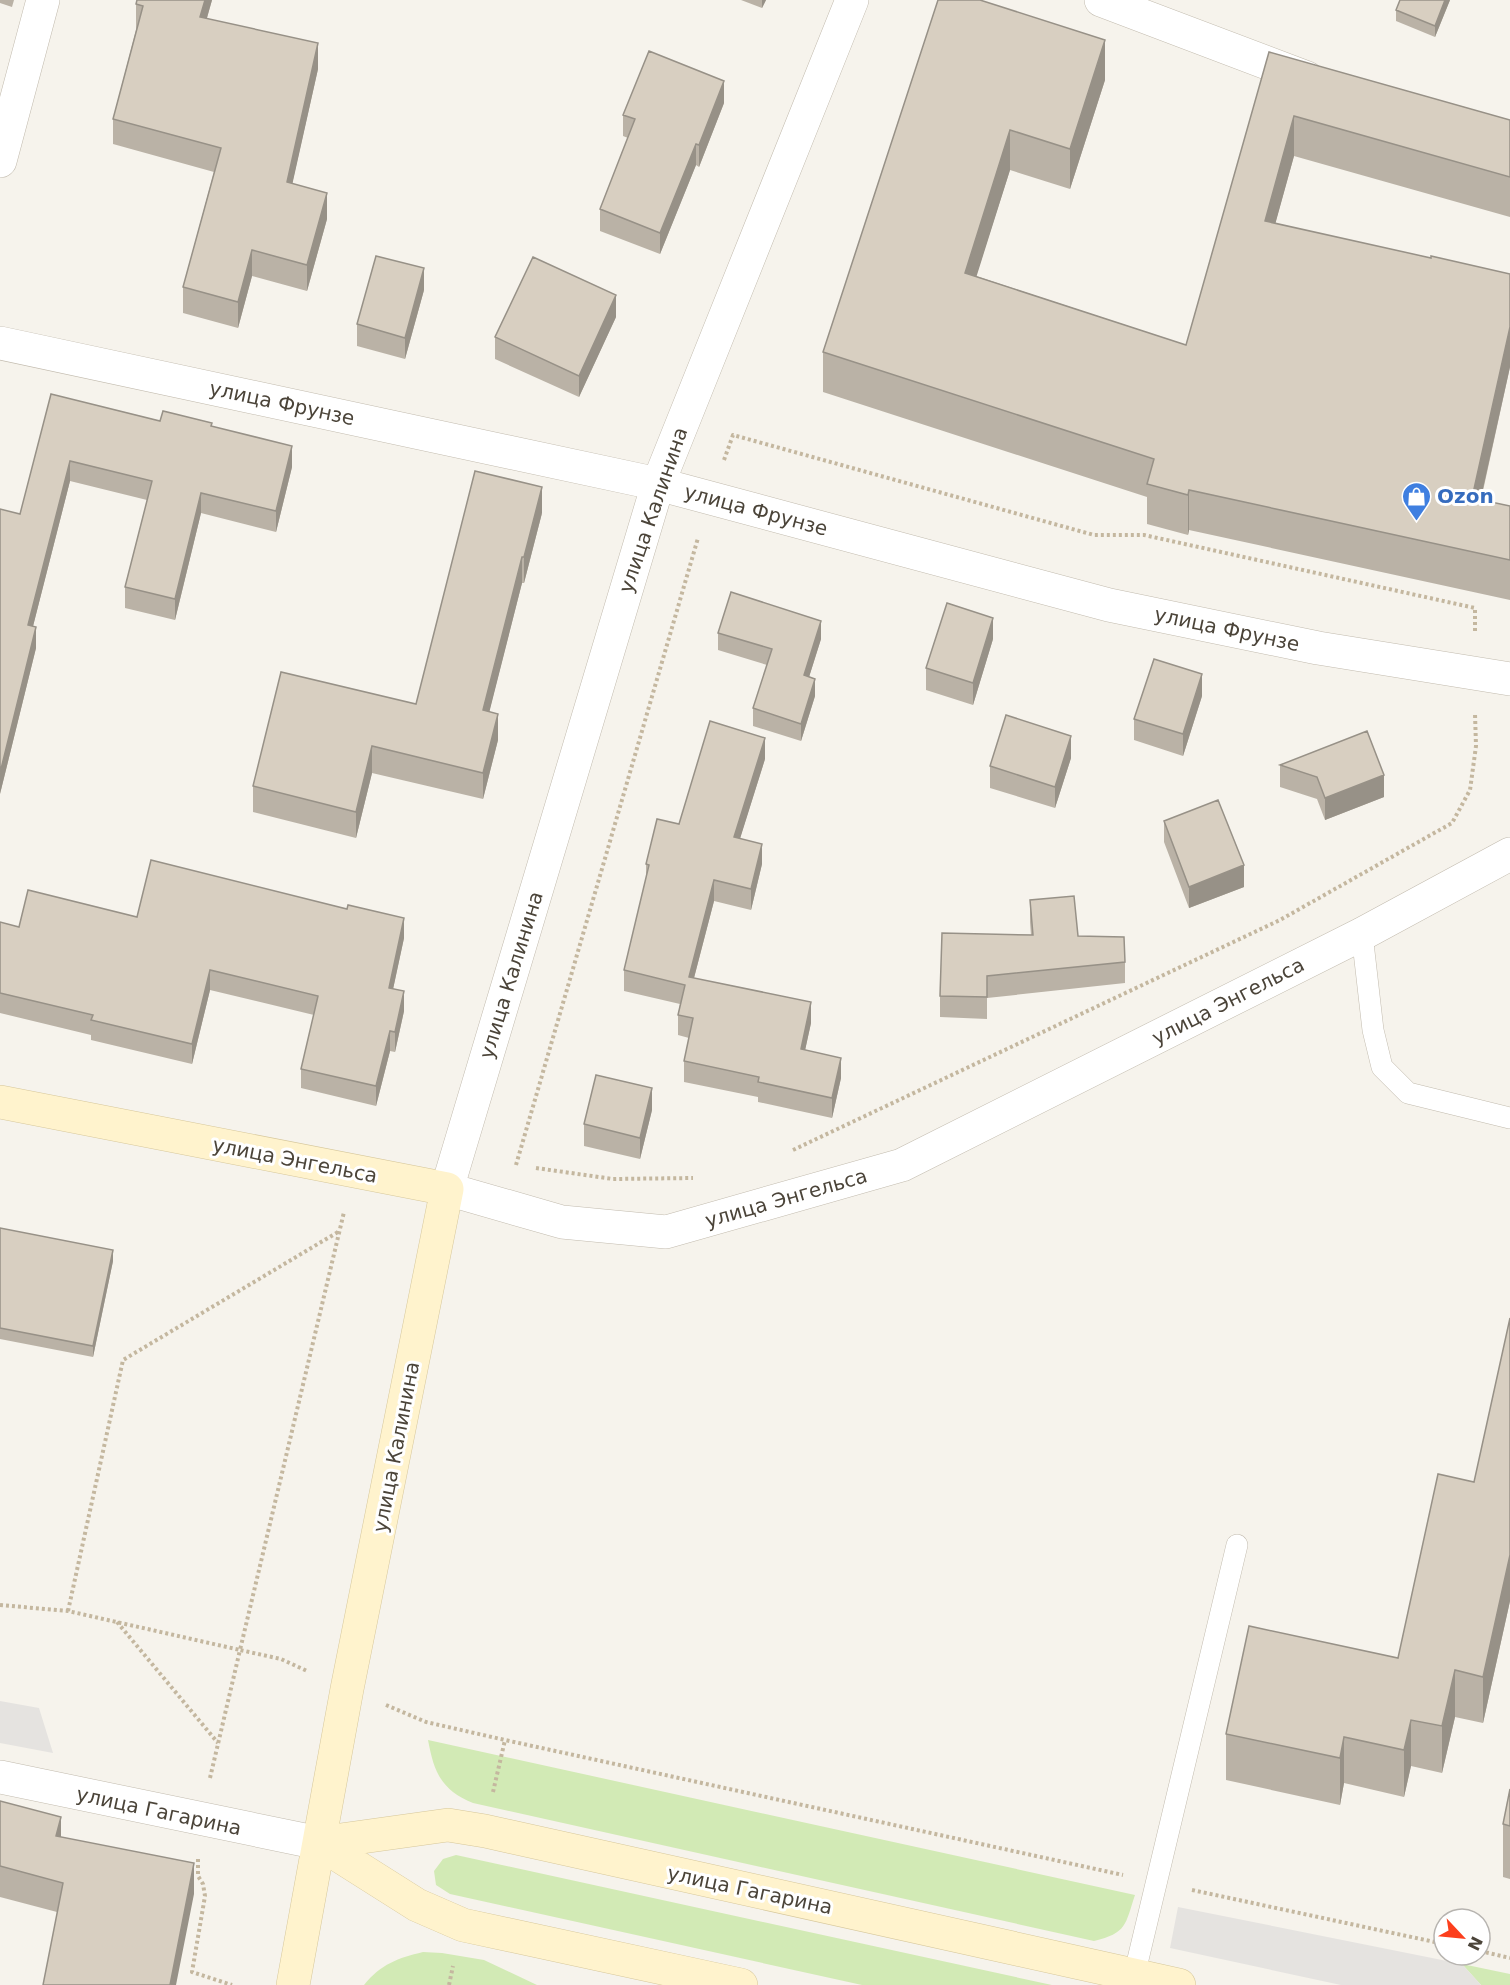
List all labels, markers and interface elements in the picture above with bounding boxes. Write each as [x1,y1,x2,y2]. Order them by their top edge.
street label: улица Фрунзе [207,376,357,430]
street label: улица Калинина [613,424,693,596]
street label: улица Фрунзе [682,479,830,541]
shop icon: Ozon [1400,480,1432,522]
place label: Ozon [1437,484,1494,508]
street label: улица Фрунзе [1152,602,1302,656]
street label: улица Калинина [474,889,548,1061]
street label: улица Энгельса [1148,952,1308,1050]
street label: улица Энгельса [210,1132,380,1188]
street label: улица Энгельса [702,1163,870,1233]
street label: улица Калинина [368,1360,424,1534]
street label: улица Гагарина [74,1782,244,1840]
street label: улица Гагарина [665,1861,835,1919]
north arrow [1432,1907,1492,1967]
text: N [1464,1933,1487,1954]

